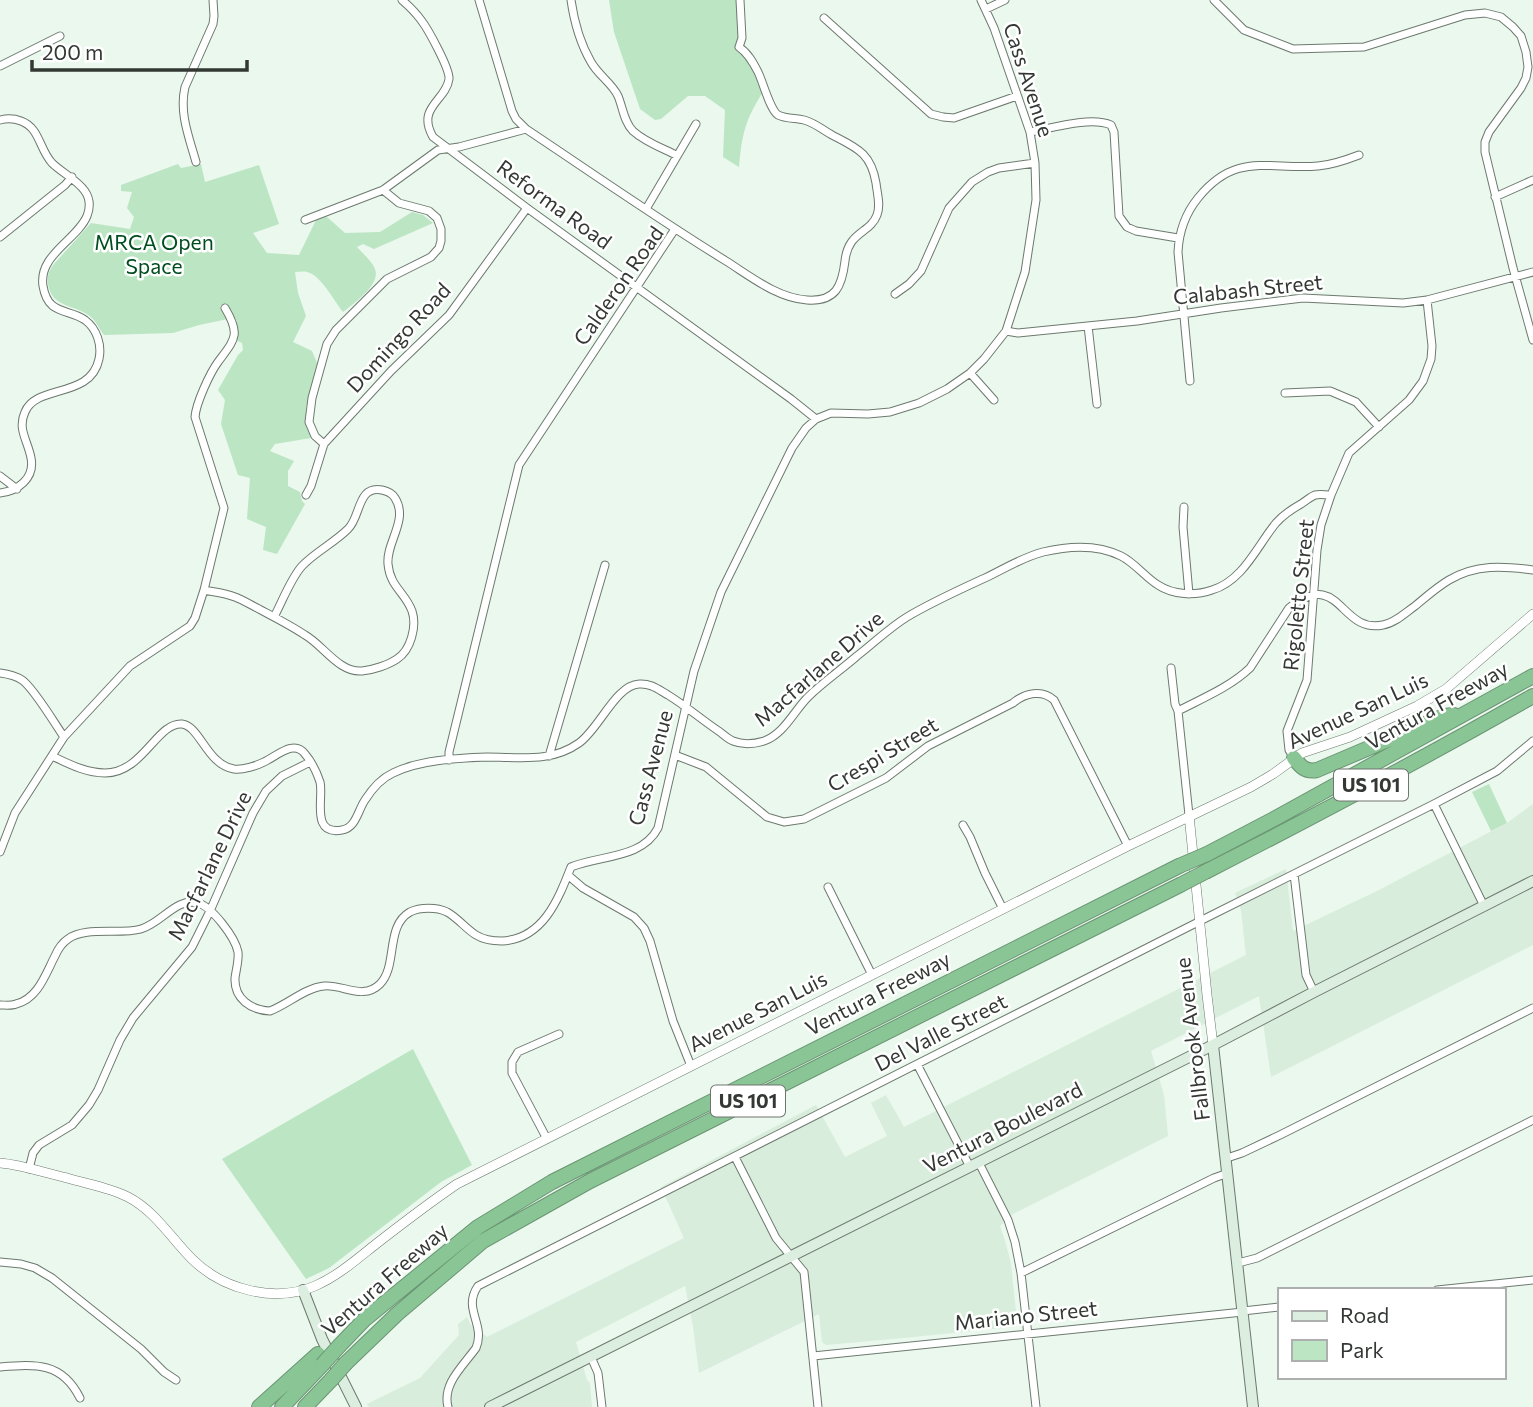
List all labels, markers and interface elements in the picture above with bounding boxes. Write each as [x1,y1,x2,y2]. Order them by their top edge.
street label: Cass Avenue [999,19,1060,140]
scale bar [32,28,247,72]
text: 200 m [42,39,103,64]
street label: Reforma Road [493,154,617,254]
street label: Calderon Road [568,221,668,349]
park label: MRCA Open Space [94,229,214,278]
street label: Calabash Street [1172,268,1324,309]
street label: Domingo Road [341,277,455,397]
street label: Rigoletto Street [1277,518,1318,672]
street label: Macfarlane Drive [748,605,888,731]
street label: Ventura Freeway [1360,655,1512,754]
street label: Avenue San Luis [1283,666,1432,753]
street label: Cass Avenue [622,707,677,828]
street label: Crespi Street [823,711,942,796]
road number: US 101 [1334,770,1408,800]
street label: Macfarlane Drive [162,787,256,944]
street label: Ventura Freeway [801,945,954,1040]
street label: Fallbrook Avenue [1169,956,1214,1122]
street label: Avenue San Luis [684,965,831,1056]
street label: Del Valle Street [870,988,1011,1076]
street label: Ventura Boulevard [919,1076,1086,1178]
road number: US 101 [711,1086,785,1116]
street label: Ventura Freeway [316,1217,452,1341]
legend [1278,1288,1505,1379]
street label: Mariano Street [953,1295,1099,1334]
text: Road [1340,1302,1389,1327]
text: Park [1340,1337,1384,1362]

